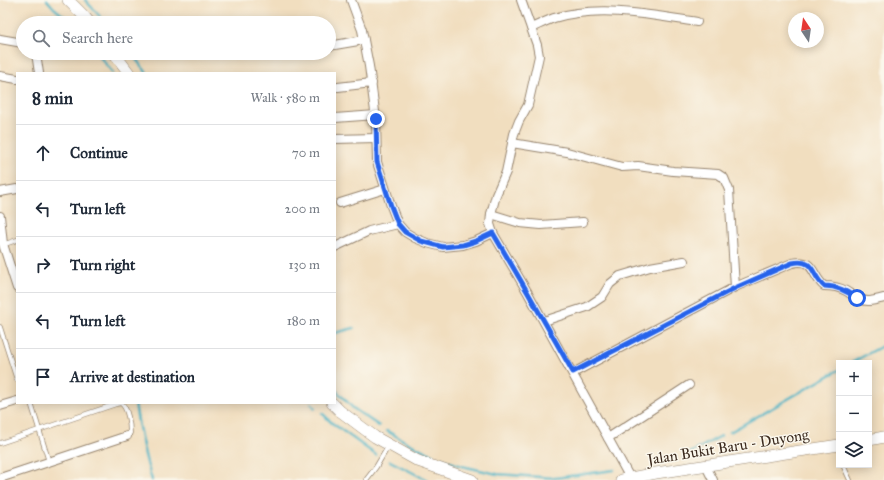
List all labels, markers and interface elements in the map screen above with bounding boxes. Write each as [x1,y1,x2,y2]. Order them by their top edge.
north arrow [788,12,824,48]
search box [16,16,336,60]
icon: search [30,27,52,49]
text: Search here [62,29,133,47]
text: 8 min [32,88,73,109]
text: Walk · 580 m [251,90,320,106]
route end [367,110,385,128]
icon: ahead [32,142,54,164]
text: Continue [70,144,128,162]
text: 70 m [292,145,320,161]
icon: left [32,198,54,220]
text: Turn left [70,200,126,218]
text: 200 m [285,201,320,217]
icon: right [32,254,54,276]
text: Turn right [70,256,135,274]
text: 130 m [288,257,320,273]
route start [848,289,866,307]
icon: left [32,310,54,332]
text: Turn left [70,312,126,330]
text: 180 m [287,313,320,329]
map controls [836,360,872,468]
button: + [836,360,872,396]
icon: arrive [32,366,54,388]
text: Arrive at destination [70,368,195,386]
button: − [836,396,872,432]
street label: Jalan Bukit Baru - Duyong [644,425,811,470]
button: layers [836,432,872,468]

